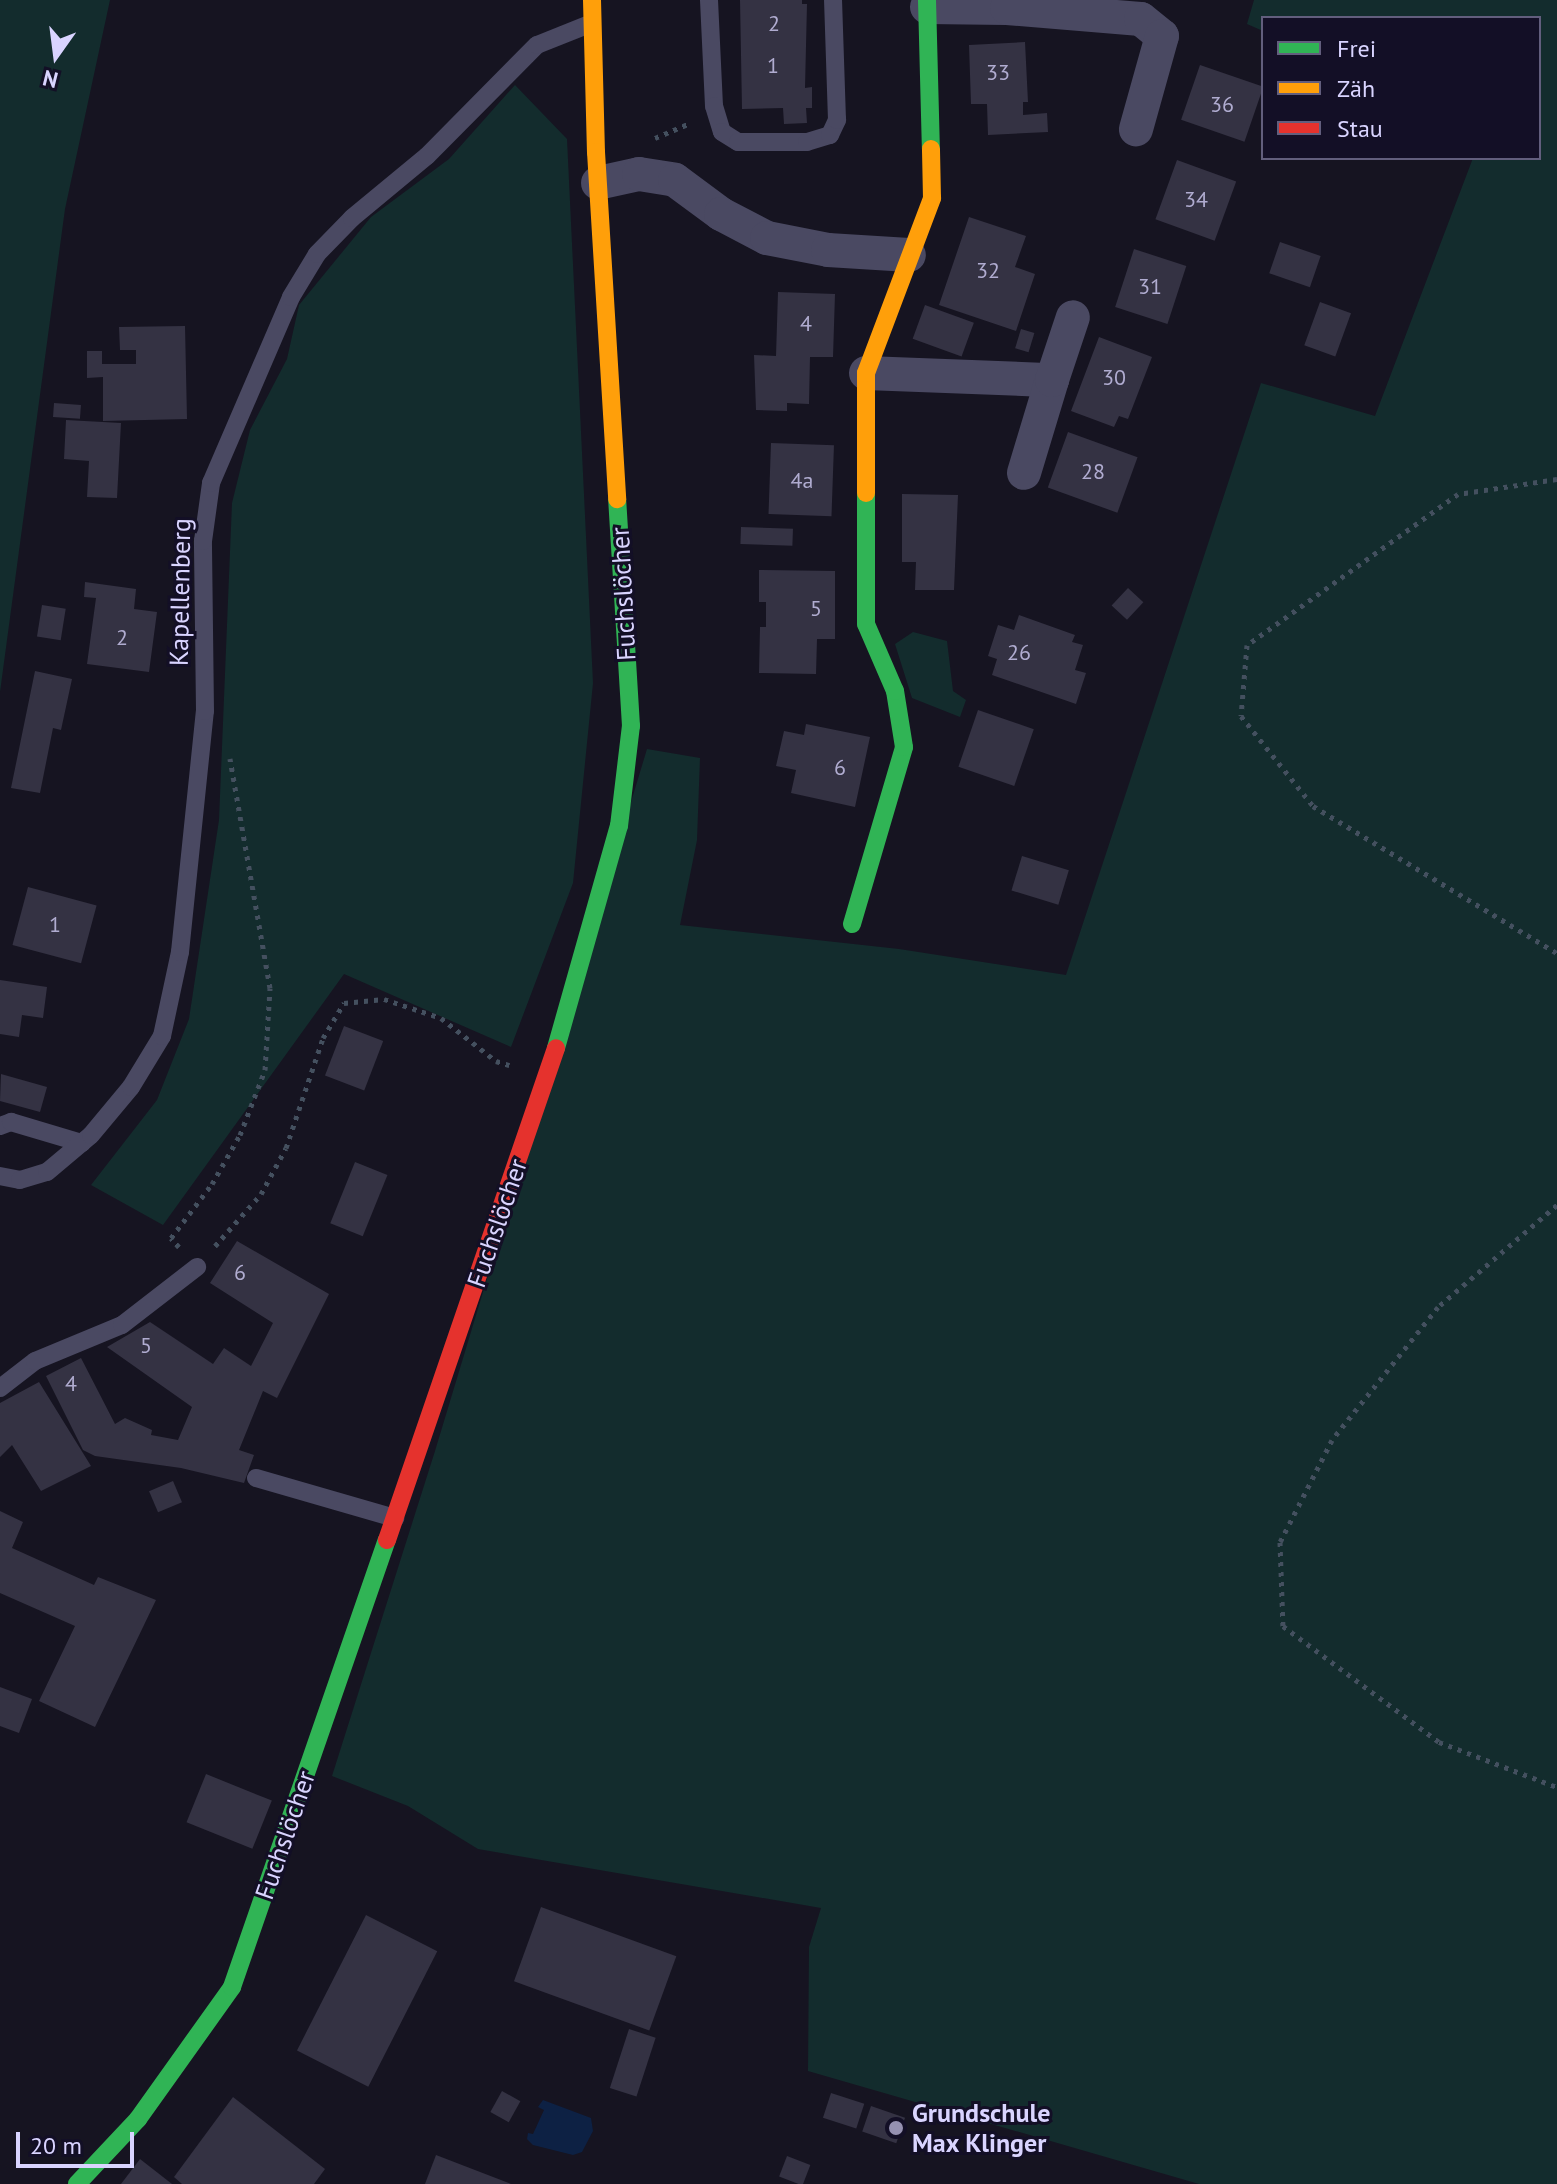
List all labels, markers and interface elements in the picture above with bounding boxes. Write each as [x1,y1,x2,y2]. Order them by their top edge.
house number: 2 [768,11,780,37]
north arrow [16,16,96,96]
legend [1261,16,1541,160]
text: Frei [1337,33,1376,64]
house number: 1 [767,53,779,79]
house number: 33 [986,60,1010,86]
text: N [40,64,61,95]
text: Zäh [1337,73,1375,104]
house number: 36 [1210,92,1234,118]
text: Stau [1337,113,1383,144]
house number: 34 [1184,187,1208,213]
house number: 32 [976,258,1000,284]
house number: 31 [1138,274,1162,300]
house number: 4 [800,311,812,337]
house number: 30 [1102,365,1126,391]
house number: 28 [1081,459,1105,485]
house number: 4a [791,468,813,494]
street label: Kapellenberg [163,518,197,666]
street label: Fuchslöcher [604,526,642,662]
house number: 5 [810,596,822,622]
house number: 2 [116,625,128,651]
house number: 26 [1007,640,1031,666]
house number: 6 [834,755,846,781]
house number: 1 [49,912,61,938]
street label: Fuchslöcher [460,1155,534,1291]
house number: 6 [234,1260,246,1286]
house number: 5 [140,1333,152,1359]
house number: 4 [65,1371,77,1397]
street label: Fuchslöcher [248,1767,322,1903]
place label: Grundschule Max Klinger [912,2097,1050,2158]
scale bar [20,2116,138,2166]
marker: Grundschule Max Klinger [887,2119,905,2137]
text: 20 m [30,2130,82,2161]

